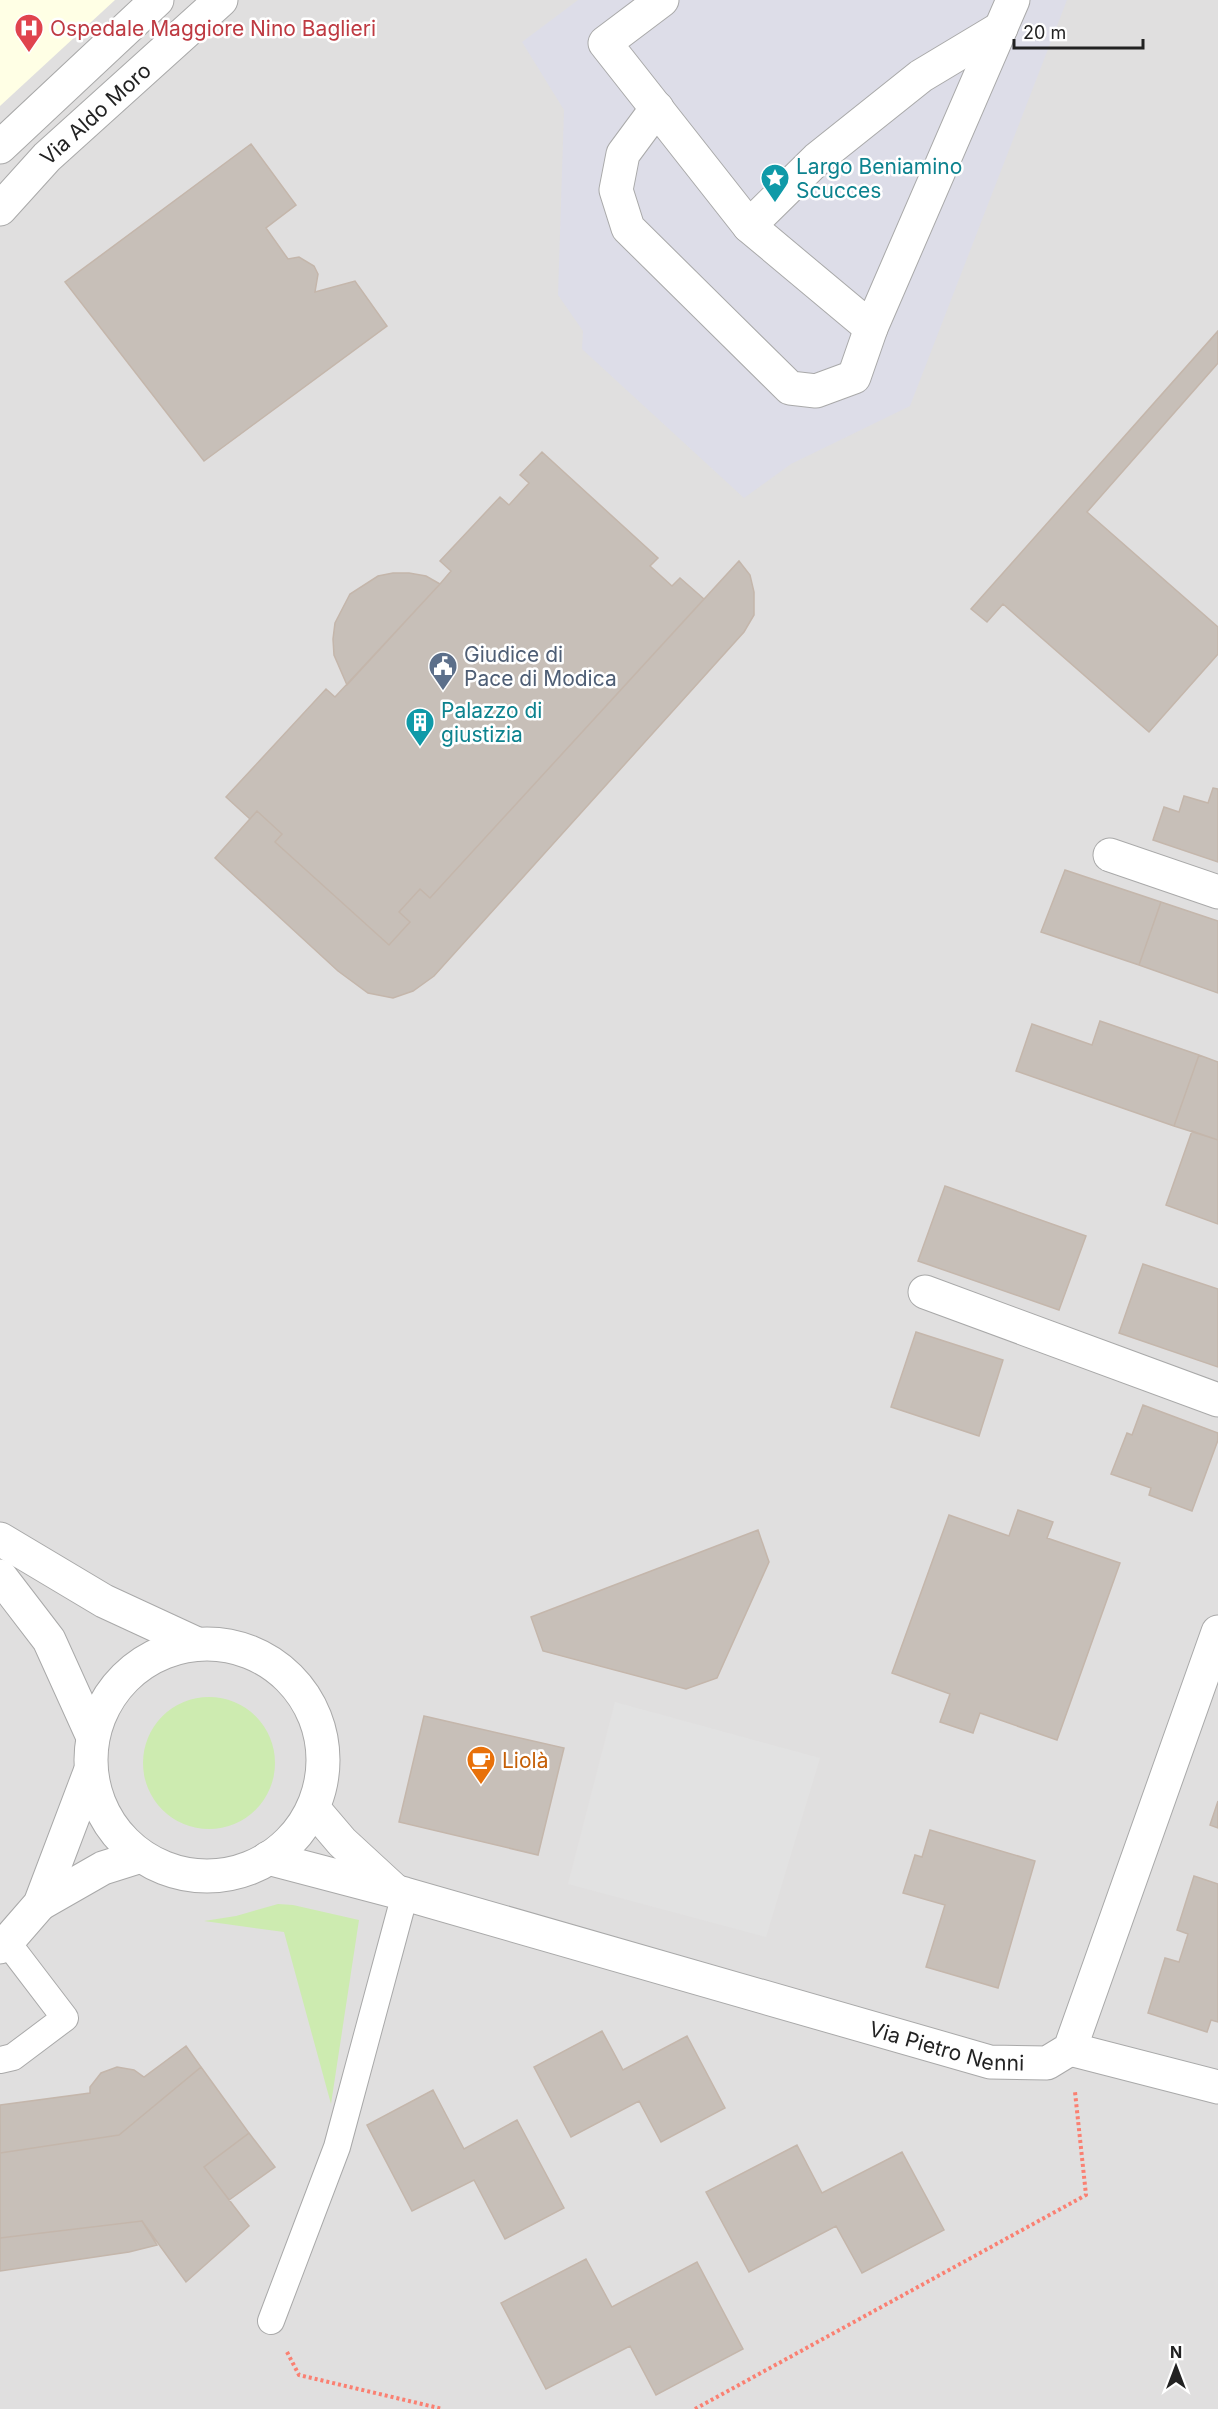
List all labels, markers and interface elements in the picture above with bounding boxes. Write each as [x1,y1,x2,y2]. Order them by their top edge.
hospital icon: Ospedale Maggiore Nino Baglieri [13,12,45,54]
scale bar [1014,12,1143,50]
place label: Ospedale Maggiore Nino Baglieri [50,16,376,41]
text: 20 m [1023,22,1066,43]
street label: Via Aldo Moro [35,57,156,170]
place label: Largo Beniamino Scucces [796,154,962,203]
place icon: Largo Beniamino Scucces [759,162,791,204]
place label: Giudice di Pace di Modica [464,642,617,691]
public building icon: Giudice di Pace di Modica [427,650,459,692]
place label: Palazzo di giustizia [441,698,542,747]
building icon: Palazzo di giustizia [404,706,436,748]
cafe icon: Liolà [465,1744,497,1786]
place label: Liolà [502,1748,548,1773]
street label: Via Pietro Nenni [867,2016,1024,2075]
north arrow [1146,2337,1206,2397]
text: N [1170,2342,1182,2362]

